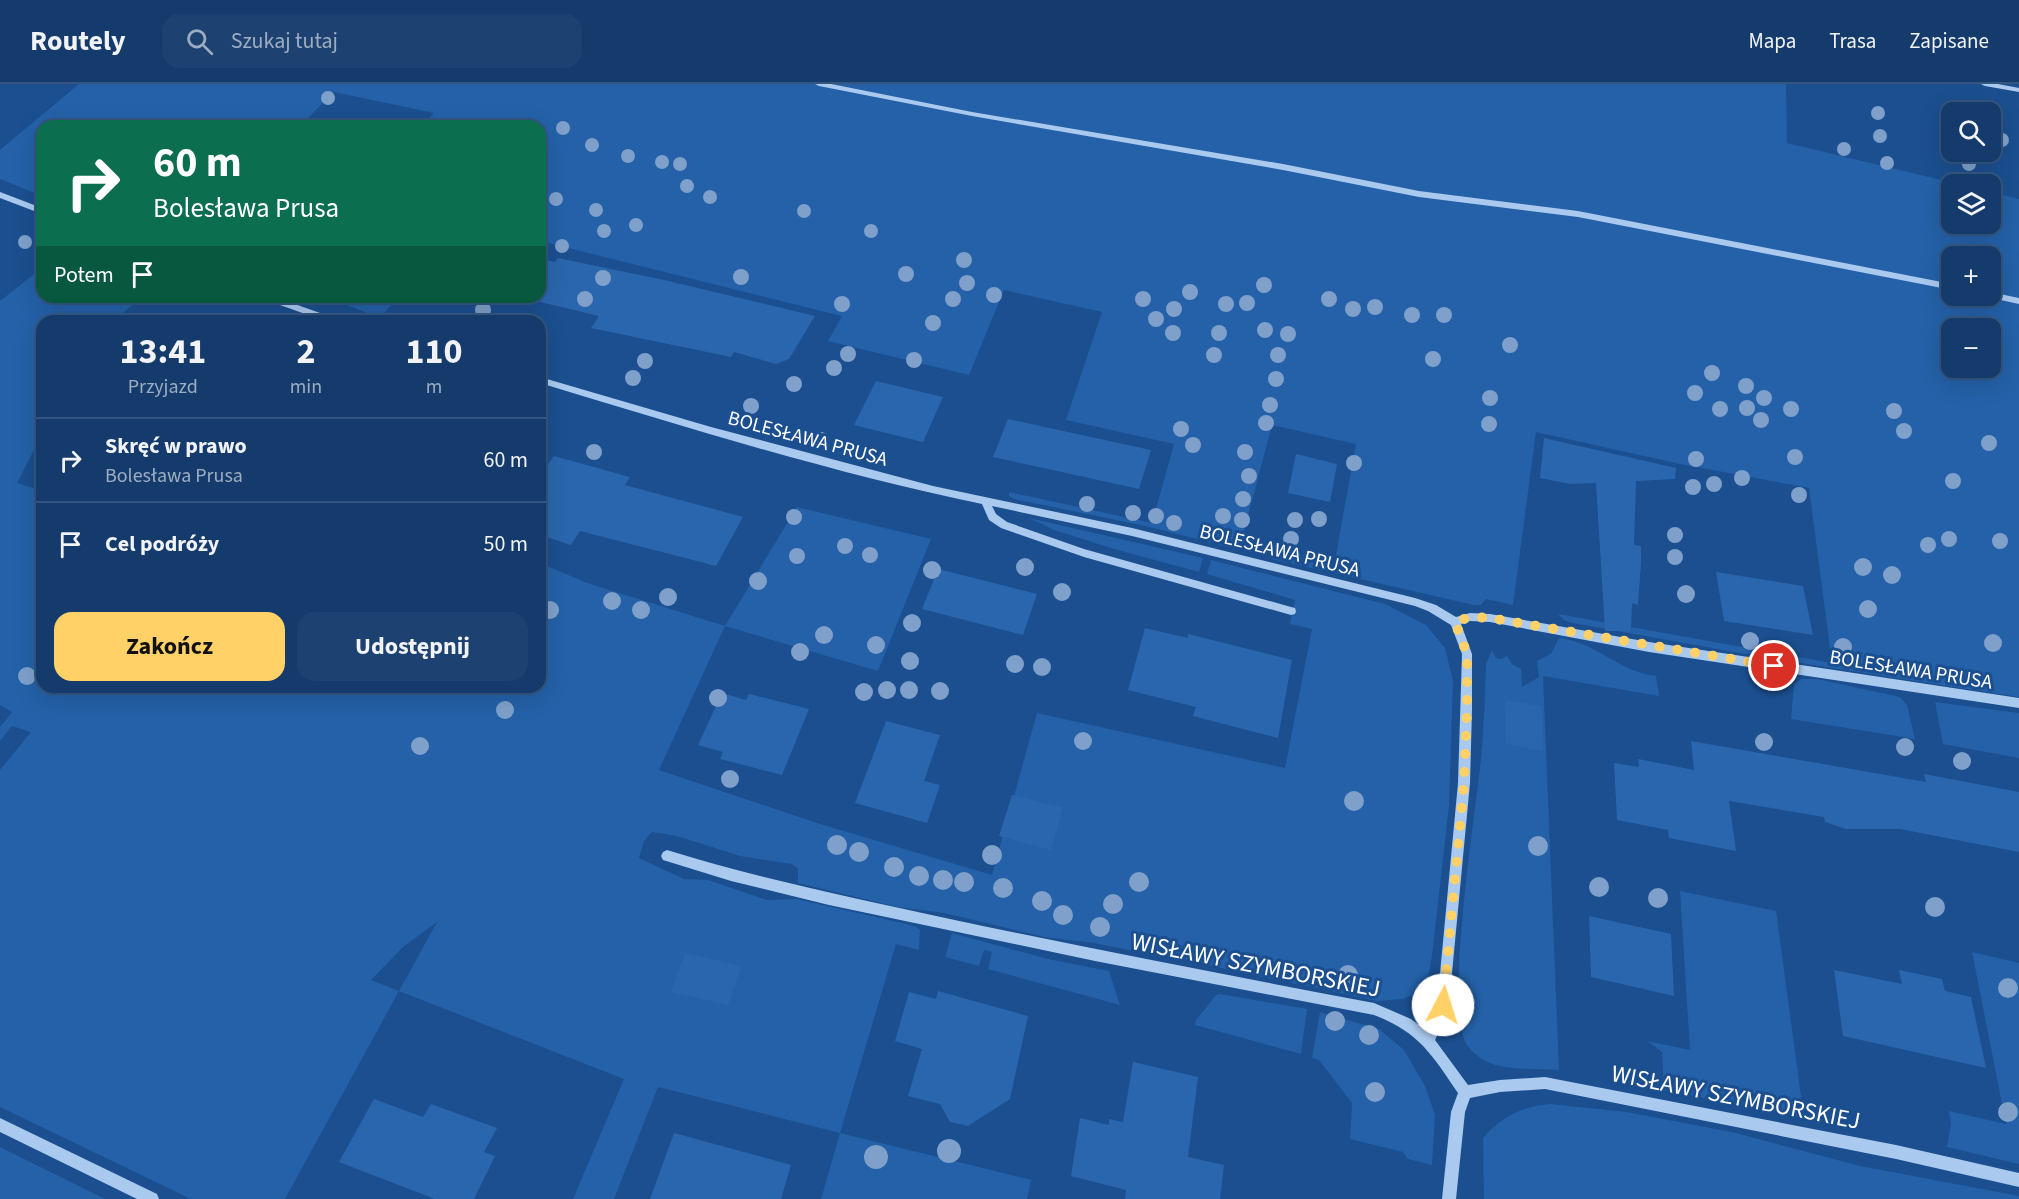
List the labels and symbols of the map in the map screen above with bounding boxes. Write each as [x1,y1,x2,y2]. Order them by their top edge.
street label: BOLESŁAWA PRUSA [725,404,891,474]
street label: BOLESŁAWA PRUSA [1197,517,1363,584]
pin [1748,640,1799,691]
street label: BOLESŁAWA PRUSA [1827,643,1994,697]
street label: WISŁAWY SZYMBORSKIEJ [1128,924,1383,1007]
position arrow [1411,973,1475,1037]
street label: WISŁAWY SZYMBORSKIEJ [1608,1056,1863,1139]

